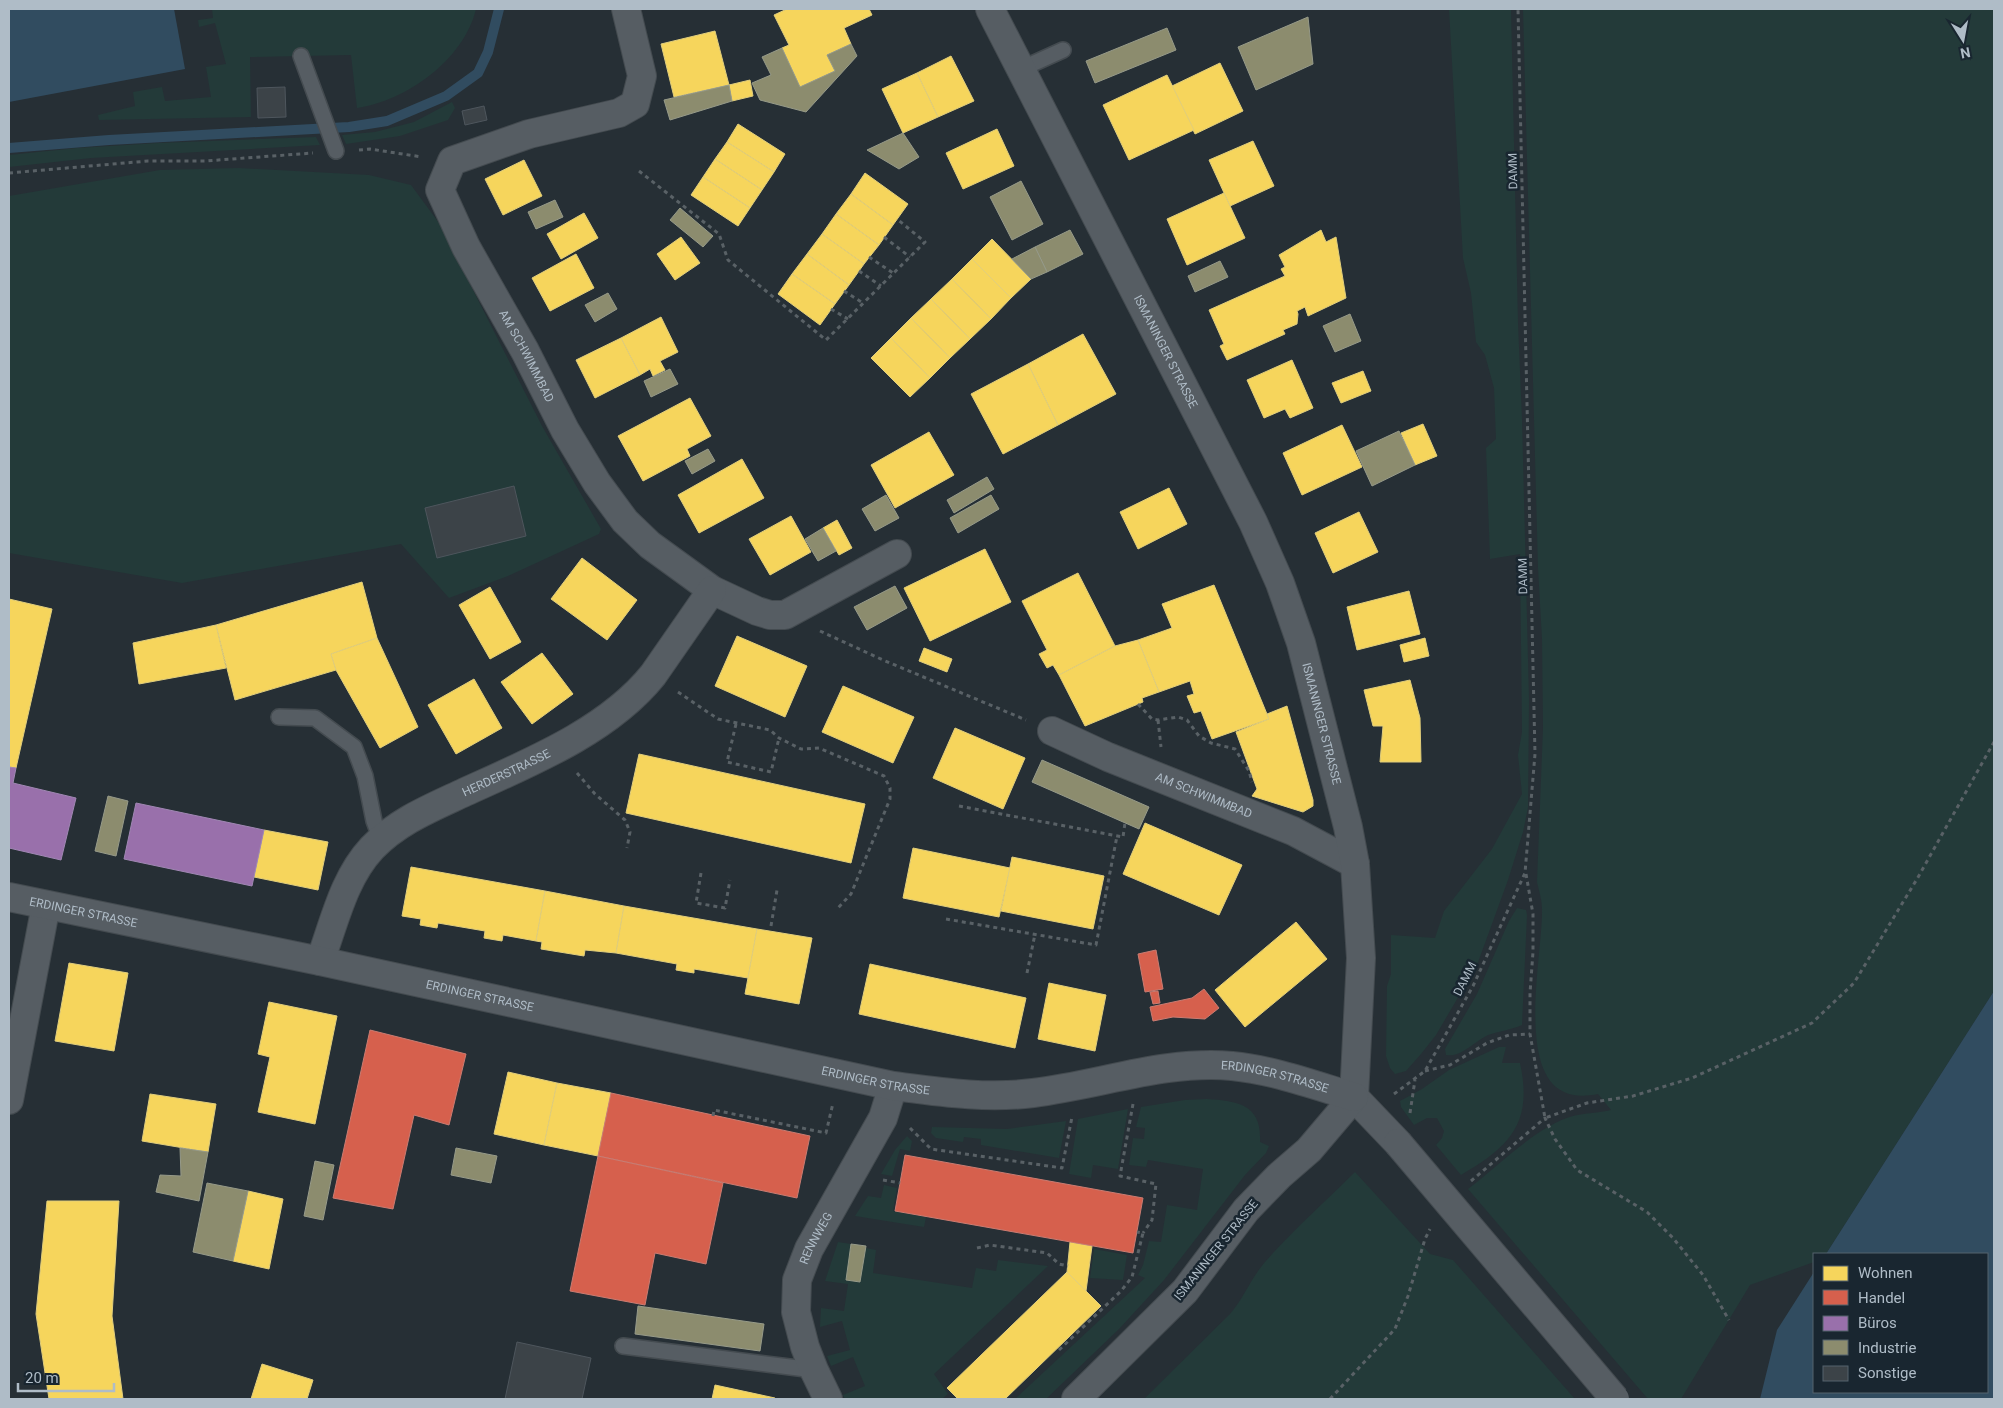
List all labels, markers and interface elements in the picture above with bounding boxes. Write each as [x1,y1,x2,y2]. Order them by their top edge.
north arrow [1938,15,1988,65]
text: N [1959,44,1972,62]
street label: DAMM [1506,153,1520,189]
street label: ISMANINGER STRASSE [1131,293,1201,411]
street label: AM SCHWIMMBAD [496,307,557,405]
street label: DAMM [1516,558,1530,594]
street label: ISMANINGER STRASSE [1299,661,1344,786]
street label: HERDERSTRASSE [460,746,553,799]
street label: AM SCHWIMMBAD [1154,770,1254,821]
street label: ERDINGER STRASSE [28,894,139,930]
street label: DAMM [1450,960,1480,998]
street label: ERDINGER STRASSE [425,977,535,1014]
street label: ERDINGER STRASSE [1221,1058,1330,1096]
street label: ERDINGER STRASSE [820,1064,931,1098]
street label: ISMANINGER STRASSE [1171,1197,1261,1303]
street label: RENNWEG [797,1210,835,1266]
legend [1813,1253,1988,1393]
text: Wohnen [1858,1264,1912,1282]
text: Handel [1858,1289,1905,1307]
text: Büros [1858,1314,1897,1332]
text: Industrie [1858,1339,1916,1357]
scale bar [18,1360,114,1392]
text: Sonstige [1858,1364,1916,1382]
text: 20 m [25,1369,59,1387]

